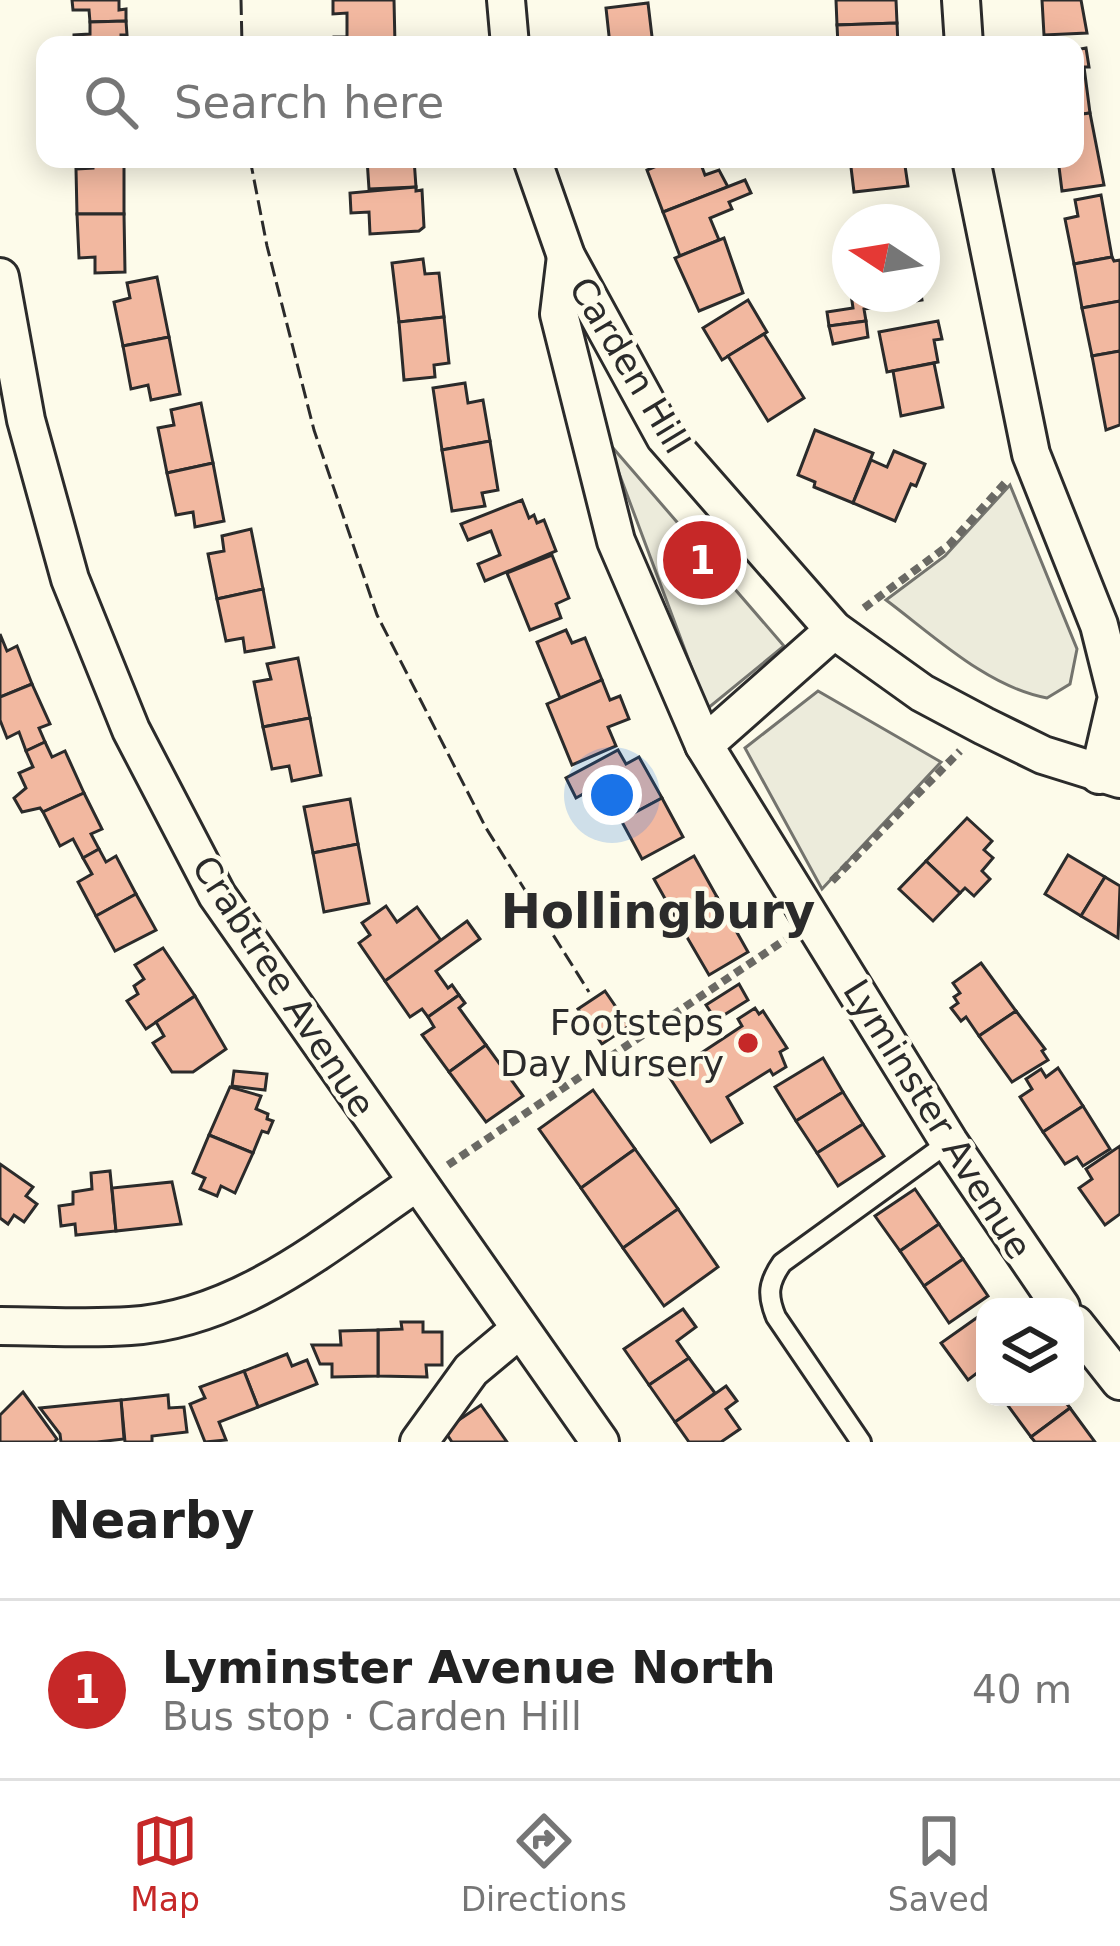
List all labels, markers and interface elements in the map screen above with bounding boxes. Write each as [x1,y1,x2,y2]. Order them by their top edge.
search box [36,36,1084,168]
icon: search [78,69,144,135]
text: Search here [174,76,444,129]
north arrow [832,204,940,312]
street label: Carden Hill [561,270,698,461]
pin: 1 [663,515,741,605]
your location [582,765,642,825]
street label: Crabtree Avenue [184,848,383,1124]
district label: Hollingbury [501,883,815,939]
street label: Lyminster Avenue [835,972,1040,1266]
place label: Footsteps Day Nursery [500,1002,724,1084]
marker: Footsteps Day Nursery [735,1030,761,1056]
map controls [976,1298,1084,1406]
button: layers [976,1298,1084,1406]
text: Nearby [48,1491,255,1550]
text: Lyminster Avenue North [162,1641,776,1694]
text: 1 [73,1667,101,1712]
text: 40 m [972,1667,1072,1712]
text: Bus stop · Carden Hill [162,1694,582,1739]
tab: Map [130,1808,200,1919]
tab: Directions [461,1808,627,1919]
tab: Saved [888,1808,990,1919]

